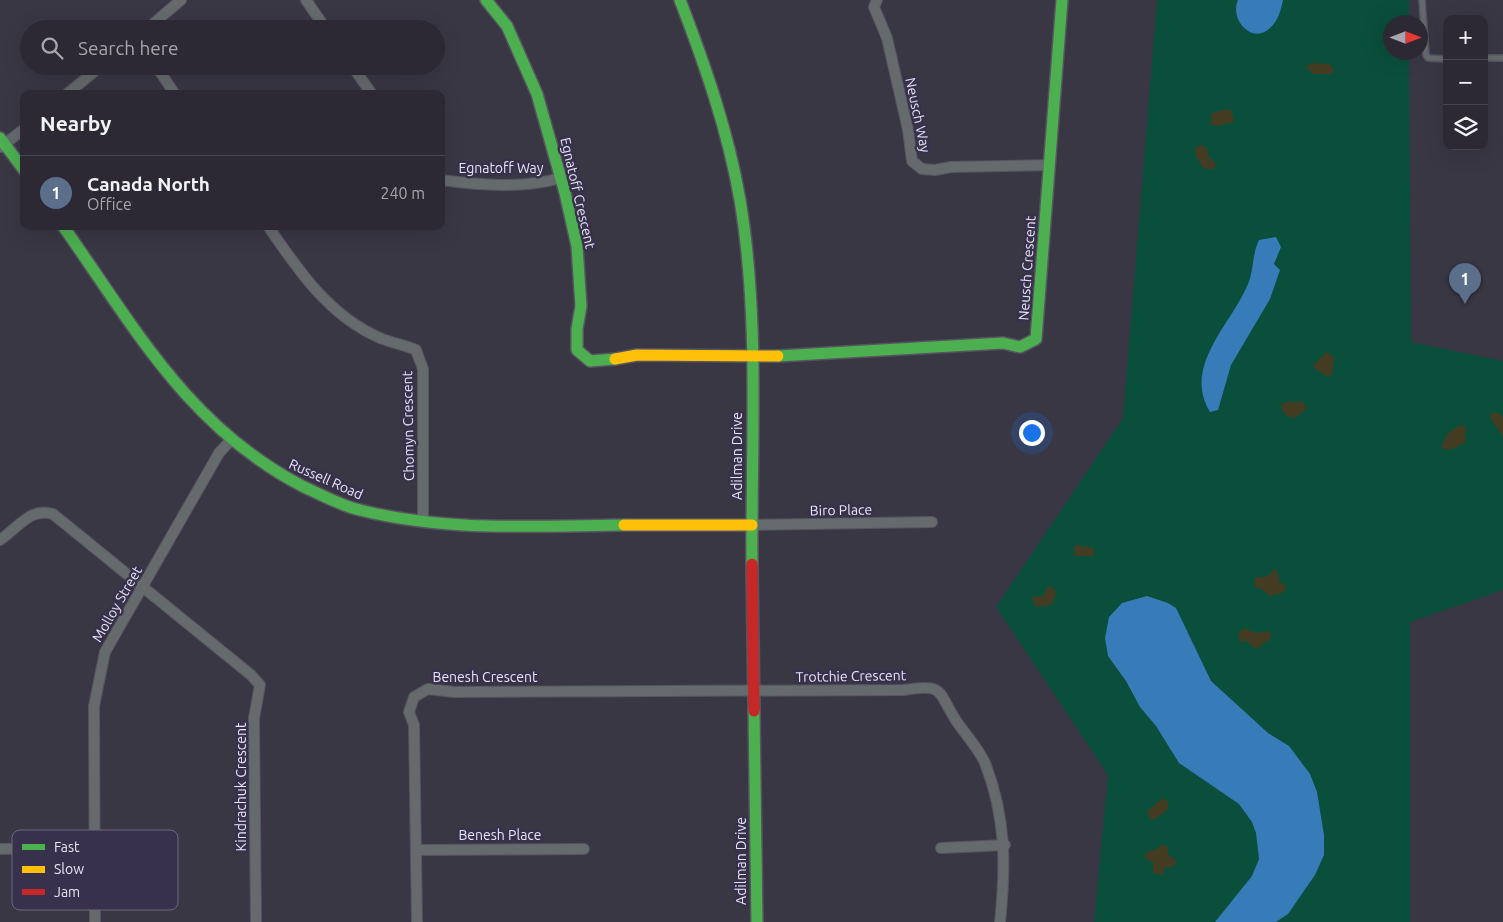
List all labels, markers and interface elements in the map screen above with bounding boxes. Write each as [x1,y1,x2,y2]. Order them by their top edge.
north arrow [1383,15,1428,60]
map controls [1443,15,1488,150]
button: + [1443,15,1488,60]
search box [20,20,445,75]
icon: search [38,34,66,62]
text: Search here [78,37,178,59]
button: − [1443,60,1488,105]
street label: Neusch Way [902,76,934,154]
button: layers [1443,105,1488,150]
text: Nearby [40,111,111,135]
street label: Egnatoff Crescent [557,136,599,251]
street label: Egnatoff Way [458,160,544,176]
text: Canada North [87,173,210,195]
text: 1 [51,184,61,202]
text: 240 m [380,184,425,202]
text: Office [87,195,132,213]
street label: Neusch Crescent [1015,215,1039,321]
pin: 1 [1449,263,1481,304]
street label: Chomyn Crescent [399,370,417,481]
street label: Adilman Drive [729,412,745,500]
your location [1019,420,1045,446]
street label: Russell Road [286,456,366,502]
street label: Biro Place [810,501,872,519]
street label: Molloy Street [89,563,145,645]
street label: Trotchie Crescent [796,667,907,685]
street label: Benesh Crescent [433,669,538,685]
street label: Kindrachuk Crescent [233,722,249,852]
street label: Adilman Drive [733,817,749,905]
street label: Benesh Place [458,827,542,843]
legend [12,830,178,910]
text: Fast [54,839,80,855]
text: Slow [54,861,84,877]
text: Jam [54,884,80,900]

